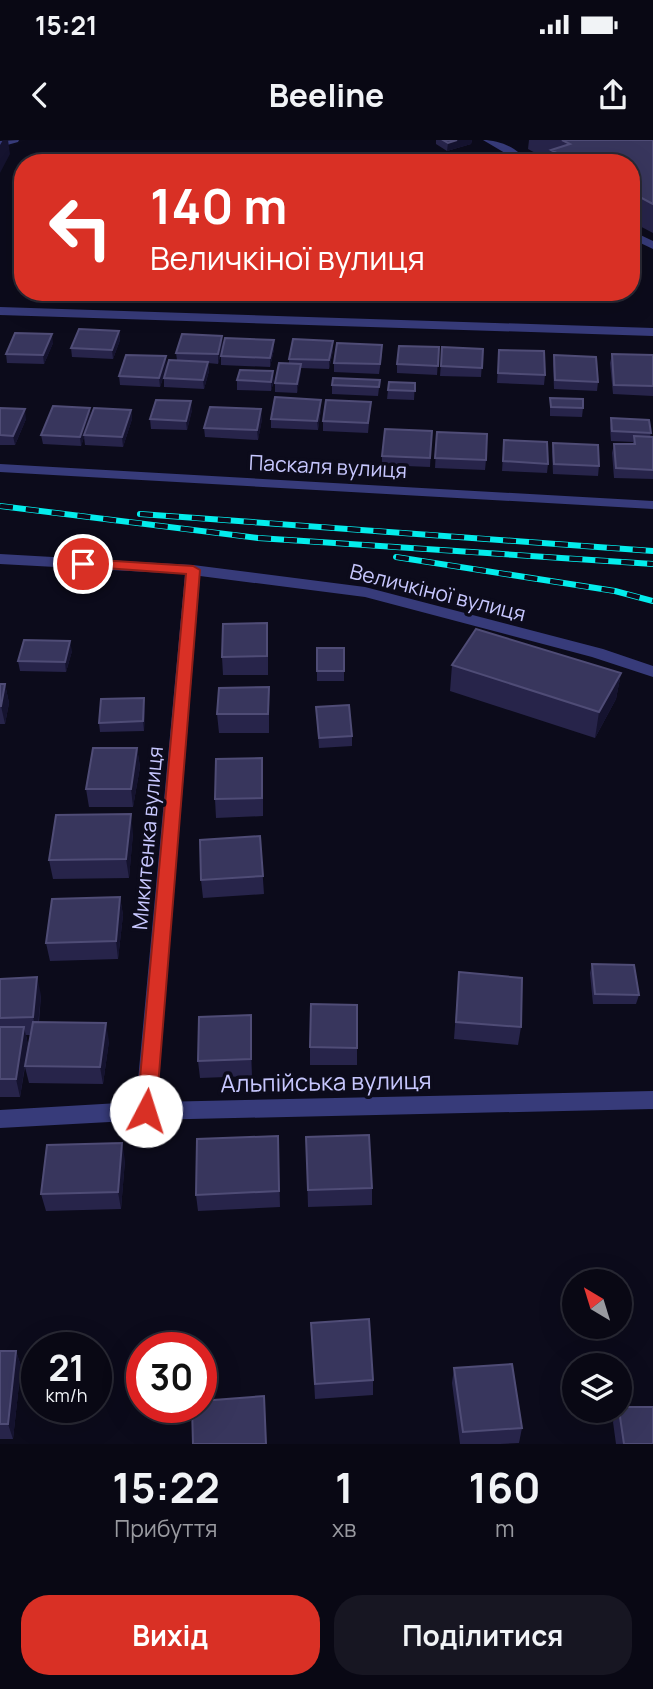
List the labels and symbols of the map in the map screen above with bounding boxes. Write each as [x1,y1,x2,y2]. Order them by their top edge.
street label: Паскаля вулиця [248,448,408,484]
pin [53,534,113,594]
street label: Величкіної вулиця [347,557,529,627]
street label: Микитенка вулиця [125,745,169,931]
street label: Альпійська вулиця [220,1063,432,1099]
position arrow [109,1074,183,1148]
north arrow [562,1269,632,1339]
speed limit sign: 30 [126,1332,217,1423]

